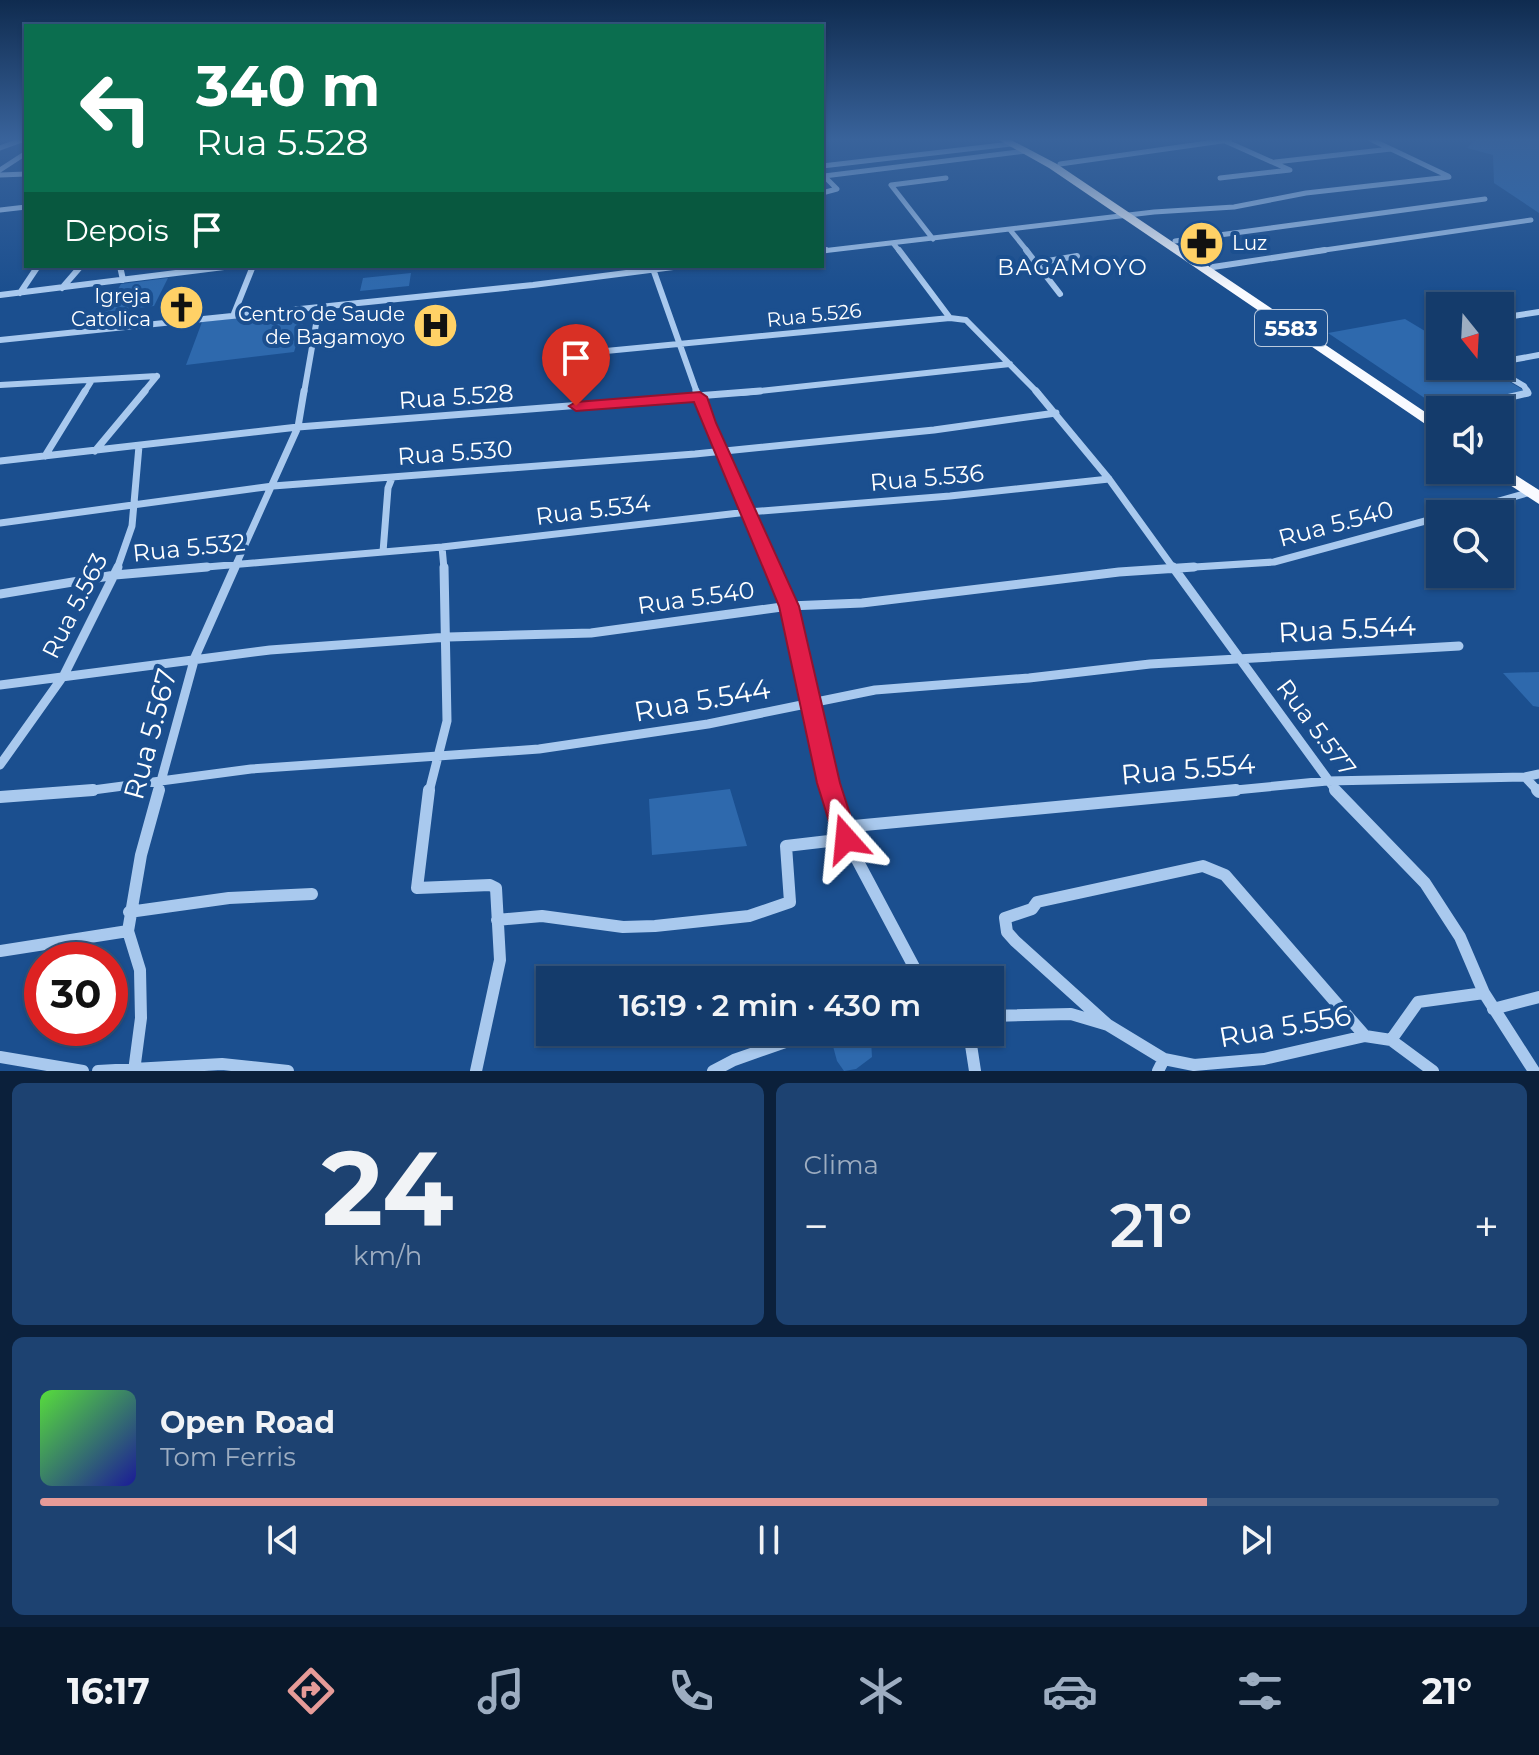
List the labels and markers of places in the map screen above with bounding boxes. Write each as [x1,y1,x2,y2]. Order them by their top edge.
pharmacy icon: Luz [1177,219,1225,267]
place label: Luz [1232,231,1267,255]
place label: Igreja Catolica [71,284,151,331]
church icon: Igreja Catolica [158,284,206,332]
hospital icon: Centro de Saude de Bagamoyo [412,301,460,349]
place label: Centro de Saude de Bagamoyo [238,302,405,349]
pin [542,324,610,406]

